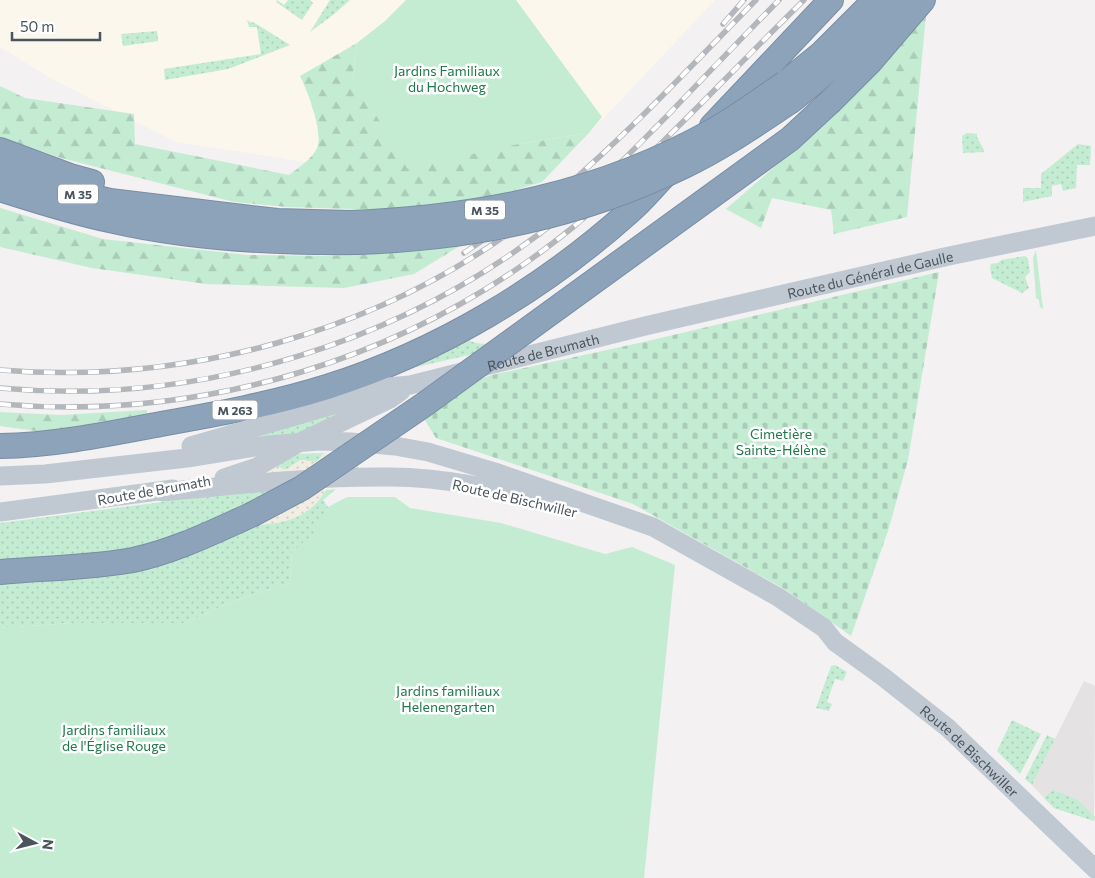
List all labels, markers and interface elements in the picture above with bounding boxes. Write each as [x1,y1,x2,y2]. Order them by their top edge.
scale bar [12,10,100,42]
text: 50 m [20,17,54,35]
park label: Jardins Familiaux du Hochweg [394,62,501,95]
road number: M 35 [58,184,98,203]
road number: M 35 [465,200,505,220]
street label: Route du Général de Gaulle [785,247,954,302]
street label: Route de Brumath [485,329,601,374]
road number: M 263 [212,400,258,420]
park label: Cimetière Sainte-Hélène [736,425,826,458]
street label: Route de Brumath [96,472,212,508]
street label: Route de Bischwiller [451,475,579,521]
park label: Jardins familiaux Helenengarten [396,682,500,715]
street label: Route de Bischwiller [917,701,1023,800]
park label: Jardins familiaux de l'Église Rouge [62,721,166,754]
north arrow [10,818,60,868]
text: N [39,838,57,851]

